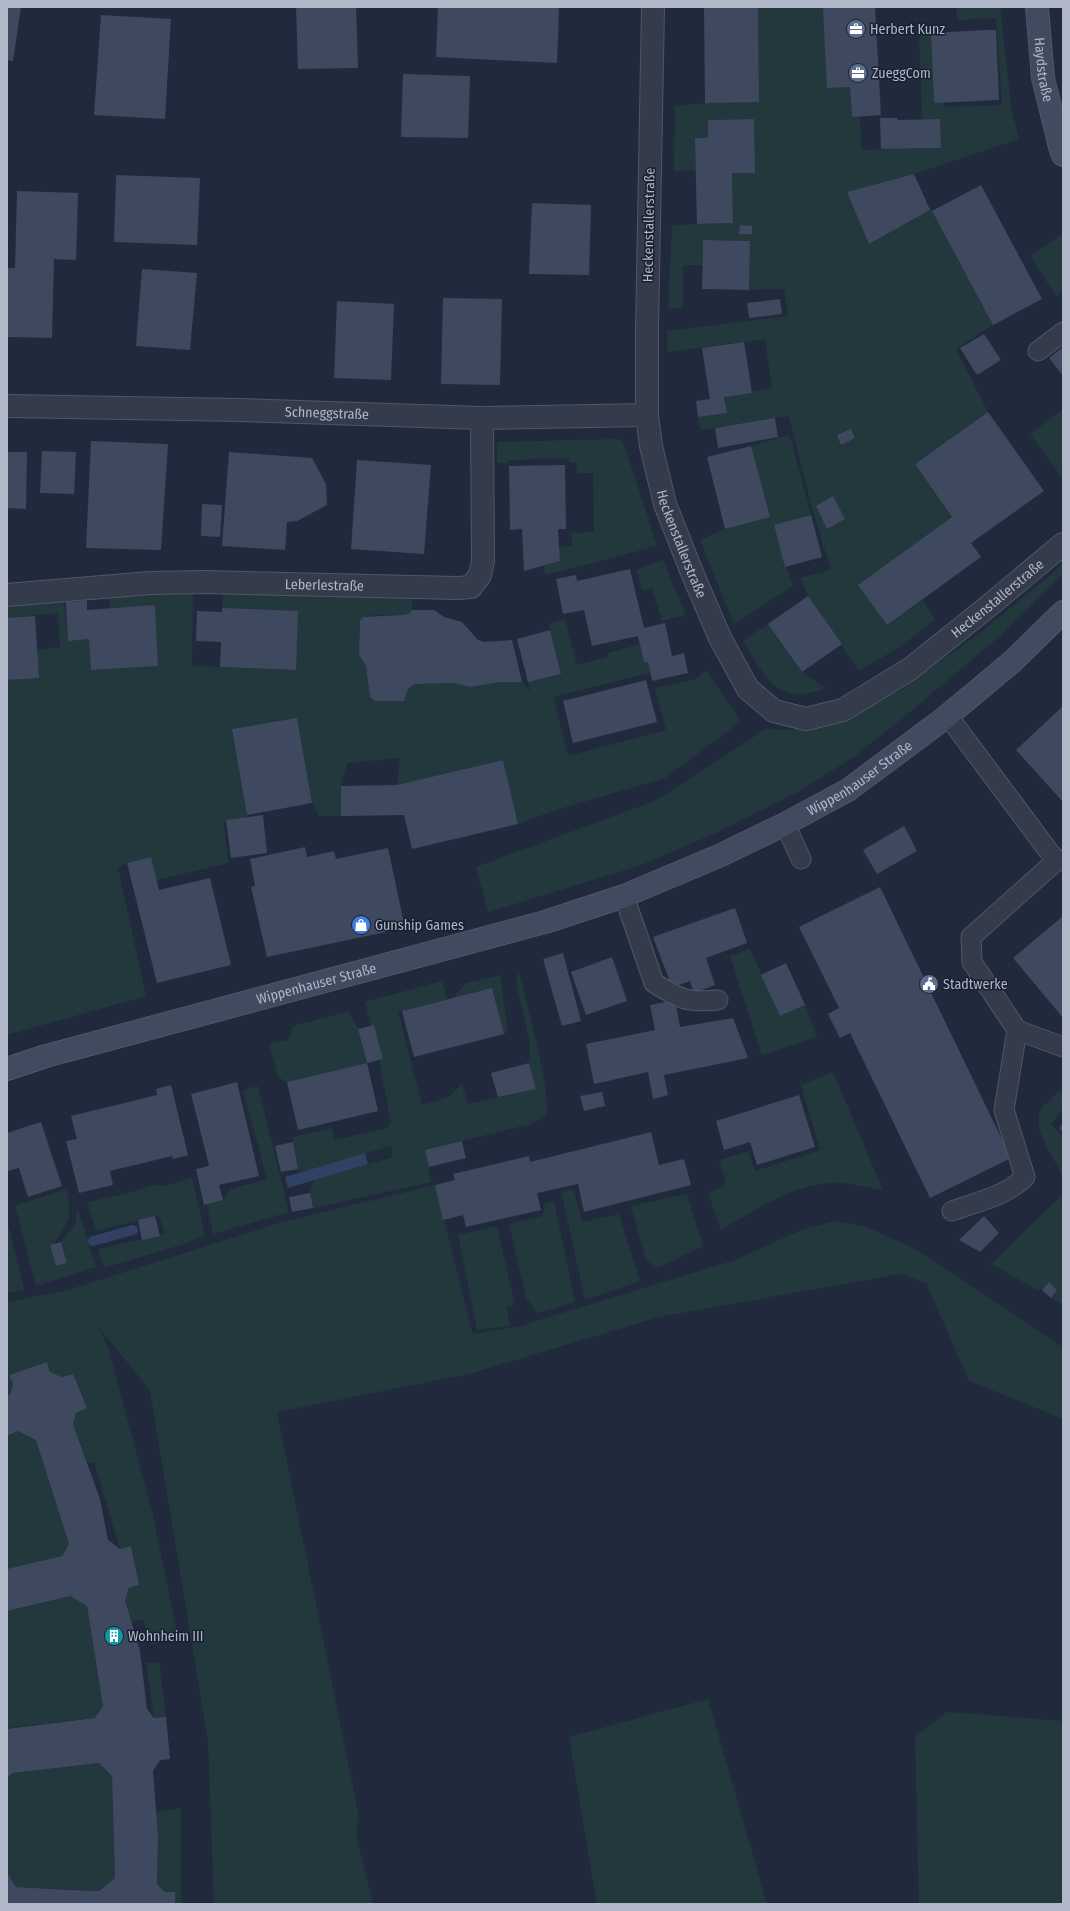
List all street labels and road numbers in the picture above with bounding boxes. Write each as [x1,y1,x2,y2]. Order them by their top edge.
street label: Haydstraße [1031,37,1057,104]
street label: Heckenstallerstraße [640,168,658,282]
street label: Schneggstraße [285,403,369,423]
street label: Heckenstallerstraße [653,488,710,600]
street label: Heckenstallerstraße [948,555,1047,641]
street label: Leberlestraße [285,575,364,594]
street label: Wippenhauser Straße [804,737,915,819]
street label: Wippenhauser Straße [255,959,378,1008]

